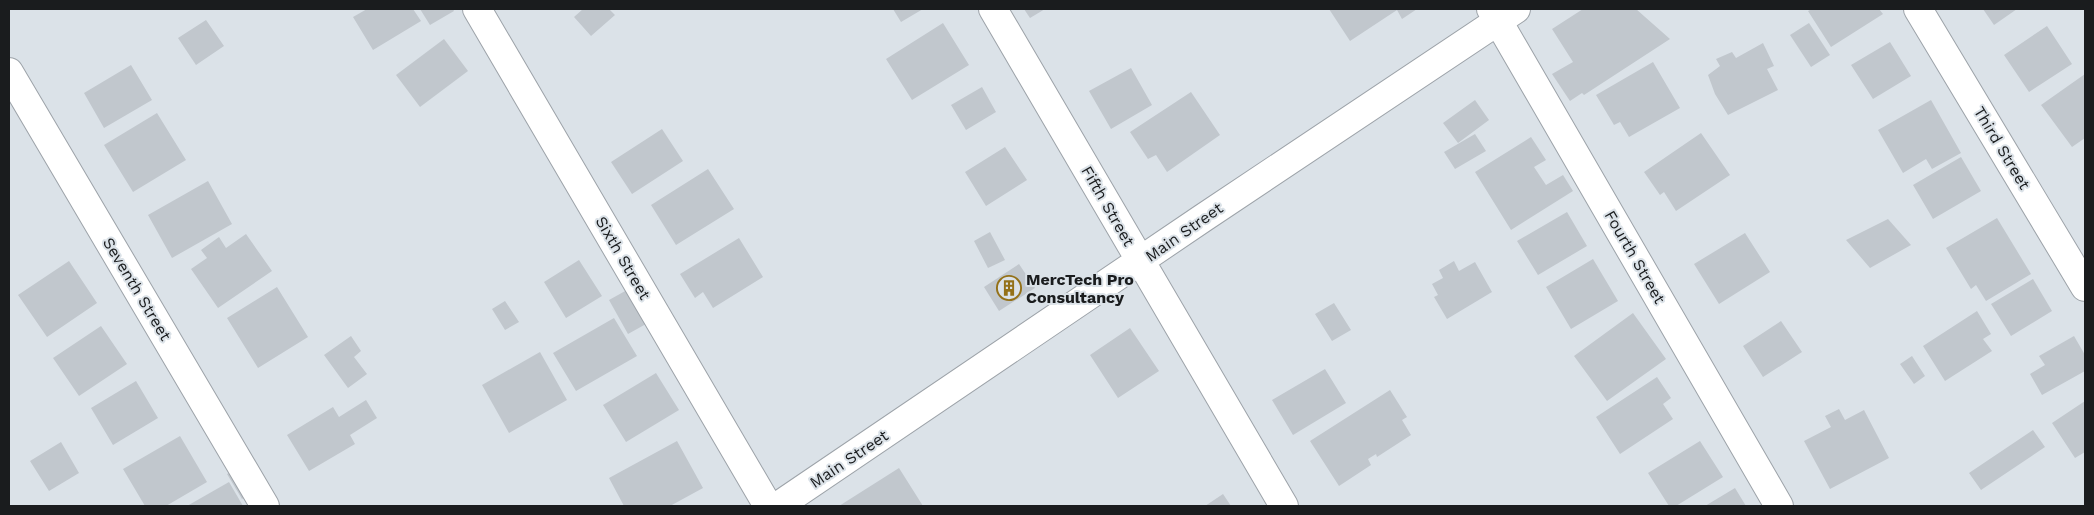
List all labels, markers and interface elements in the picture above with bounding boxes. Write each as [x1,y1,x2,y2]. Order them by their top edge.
street label: Third Street [1970,103,2034,193]
street label: Fifth Street [1077,162,1139,250]
street label: Main Street [1142,198,1227,266]
street label: Fourth Street [1601,207,1670,307]
street label: Sixth Street [591,213,655,303]
street label: Seventh Street [99,234,175,344]
place label: MercTech Pro Consultancy [1026,270,1134,307]
building icon: MercTech Pro Consultancy [996,275,1022,301]
street label: Main Street [806,426,892,492]

